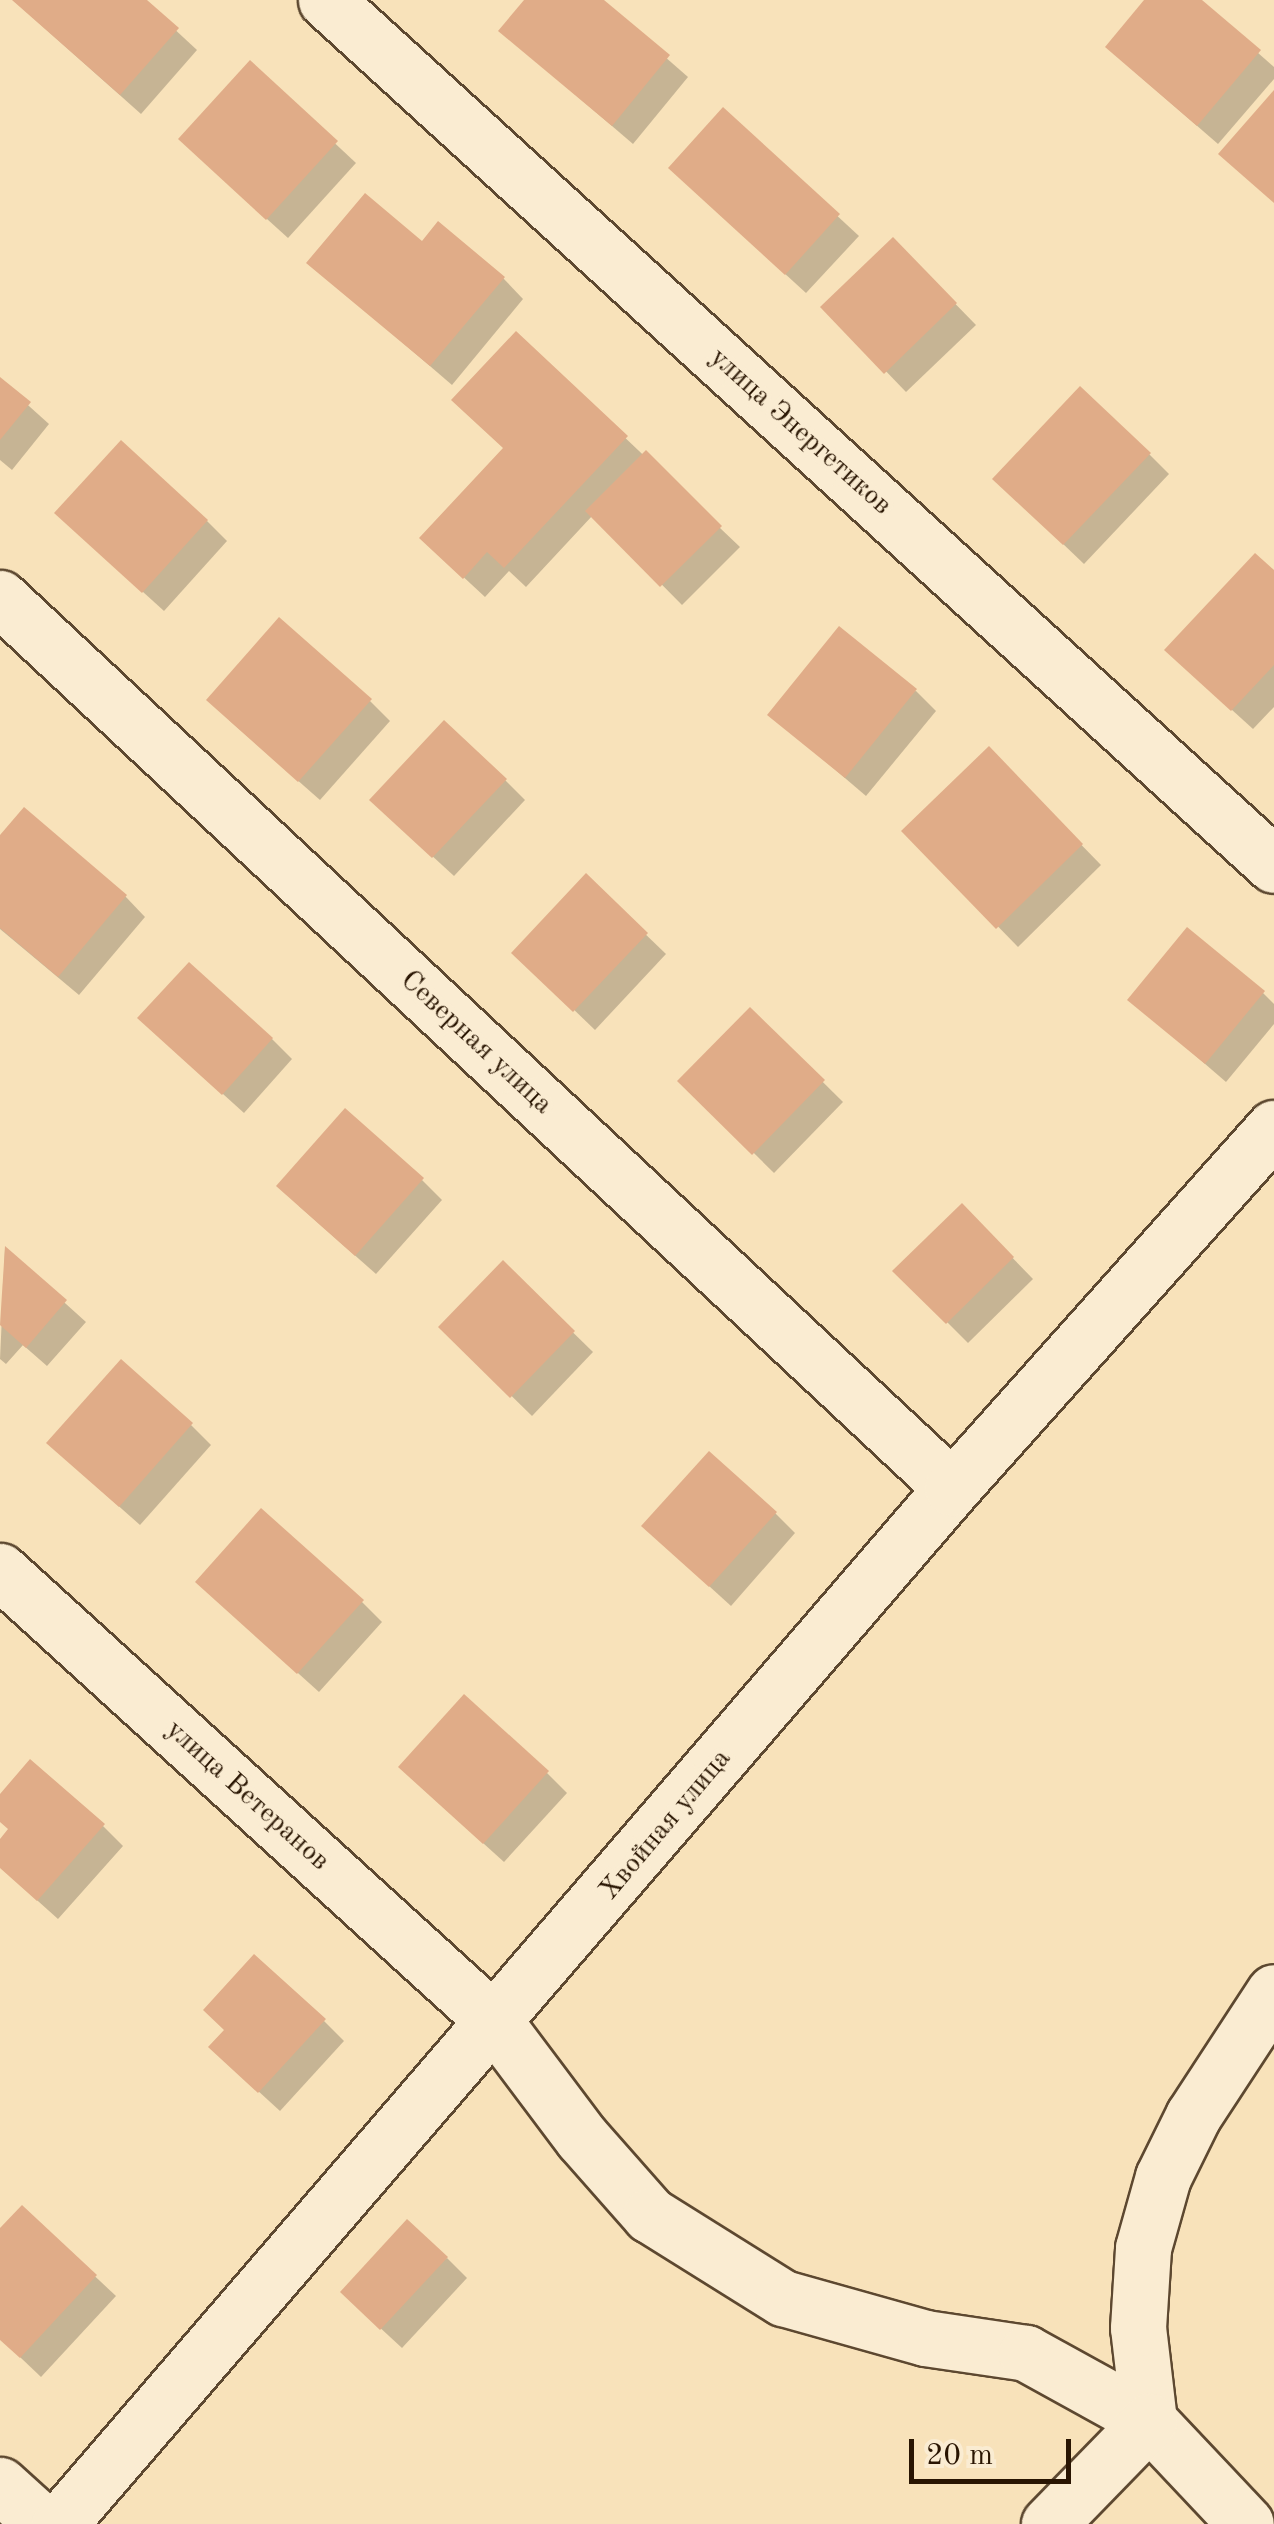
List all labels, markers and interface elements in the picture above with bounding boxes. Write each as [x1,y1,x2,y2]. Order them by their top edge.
street label: улица Энергетиков [702,341,898,523]
street label: Северная улица [393,964,559,1122]
street label: улица Ветеранов [158,1714,336,1878]
street label: Хвойная улица [593,1743,739,1907]
scale bar [914,2419,1076,2481]
text: 20 m [926,2441,993,2471]

